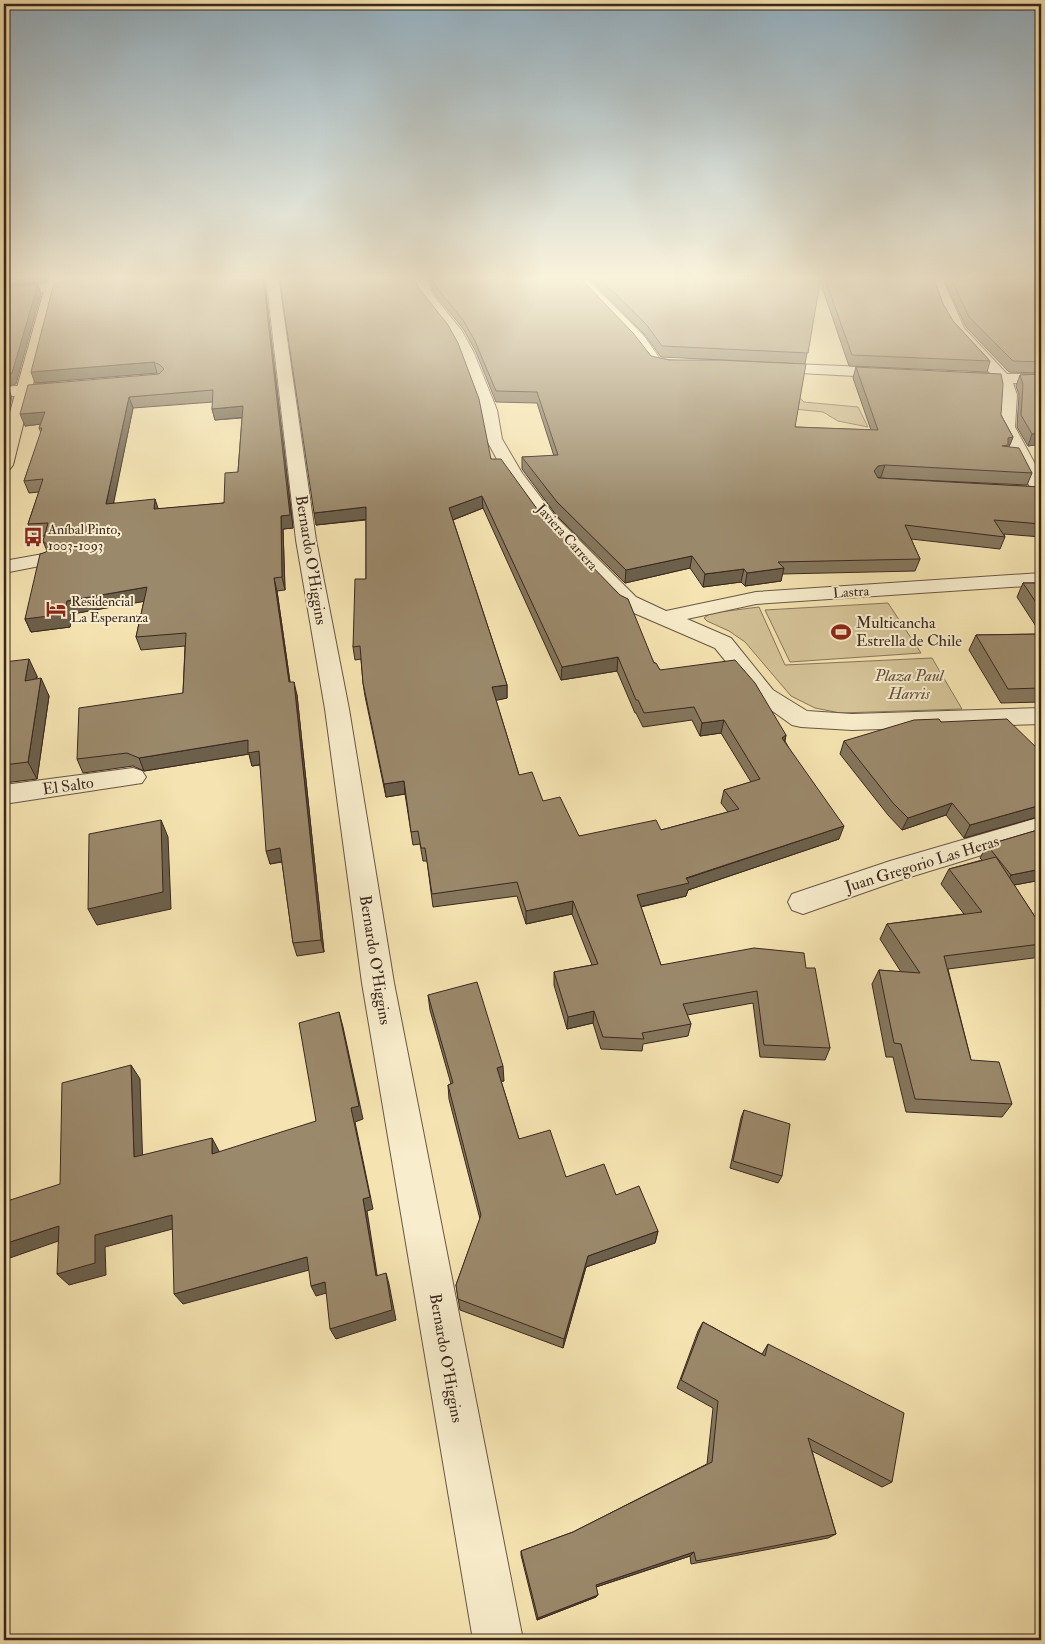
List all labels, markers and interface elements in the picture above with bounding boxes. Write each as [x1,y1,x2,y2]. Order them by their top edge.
street label: Bernardo O'Higgins [291,494,331,626]
street label: Javiera Carrera [532,500,601,574]
place label: Aníbal Pinto, 1003-1093 [47,521,120,554]
bus stop icon: Aníbal Pinto, 1003-1093 [22,526,44,548]
street label: Lastra [832,582,870,602]
place label: Residencial La Esperanza [71,593,149,627]
hotel icon: Residencial La Esperanza [45,598,67,620]
place label: Multicancha Estrella de Chile [856,613,962,651]
sports icon: Multicancha Estrella de Chile [830,621,852,643]
park label: Plaza Paul Harris [874,666,945,704]
street label: El Salto [41,772,95,799]
street label: Juan Gregorio Las Heras [842,831,1002,898]
street label: Bernardo O'Higgins [355,894,395,1026]
street label: Bernardo O'Higgins [425,1292,467,1424]

